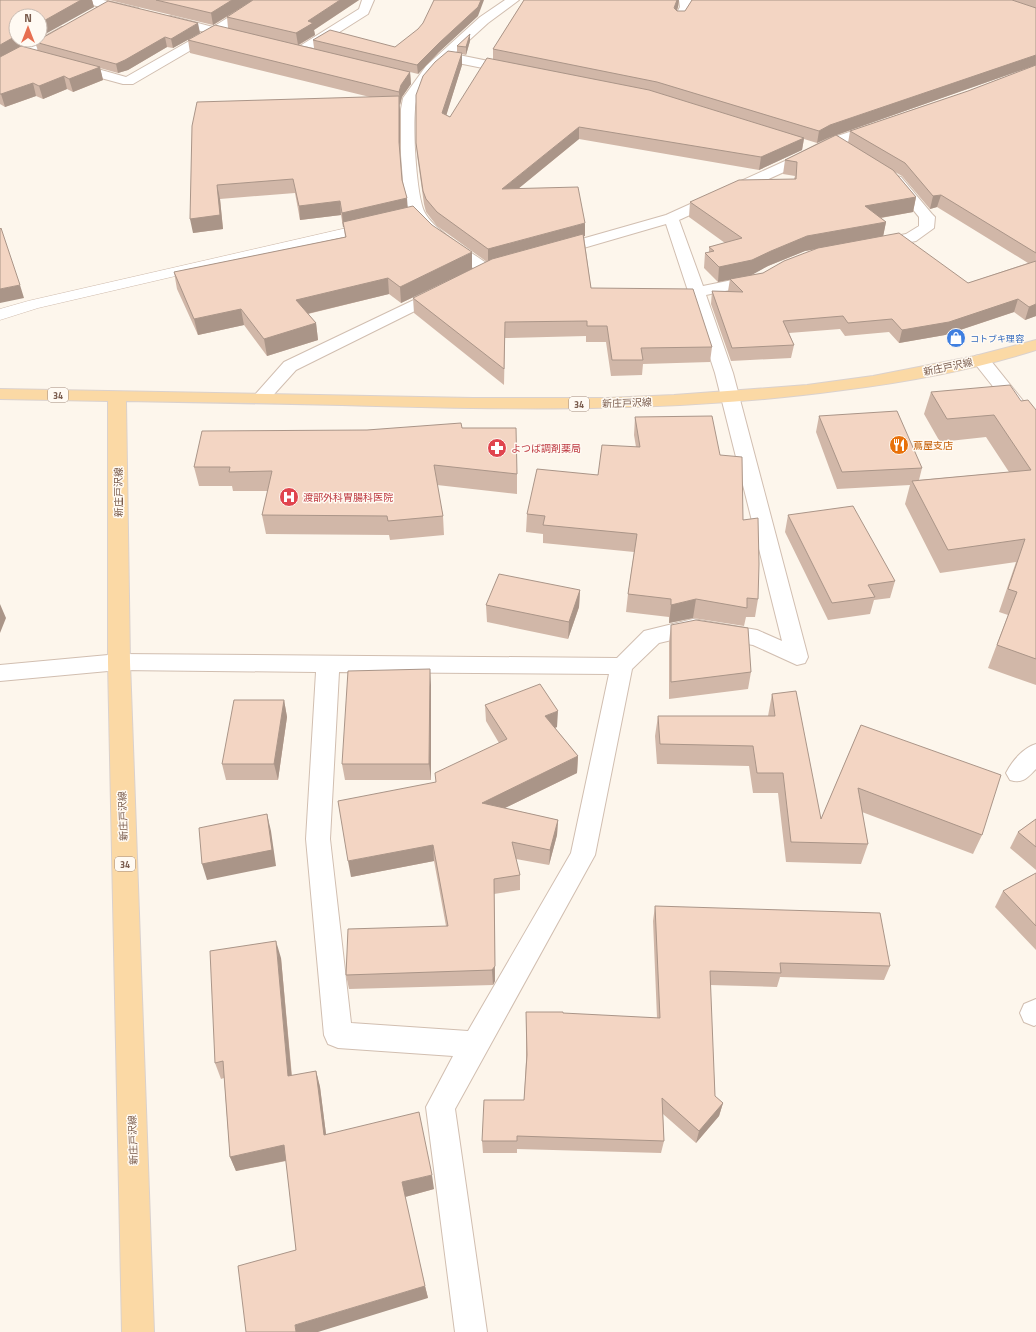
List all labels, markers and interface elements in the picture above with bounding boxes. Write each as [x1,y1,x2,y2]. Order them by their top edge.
north arrow [8,8,48,48]
text: N [24,10,32,26]
shop icon: コトブキ理容 [945,327,967,349]
place label: コトブキ理容 [970,332,1024,345]
street label: 新庄戸沢線 [922,354,974,380]
road number: 34 [48,388,68,402]
street label: 新庄戸沢線 [602,395,652,411]
road number: 34 [569,397,589,411]
restaurant icon: 蔦屋支店 [888,434,910,456]
pharmacy icon: よつば調剤薬局 [486,437,508,459]
place label: 蔦屋支店 [913,438,953,453]
place label: よつば調剤薬局 [511,441,581,456]
street label: 新庄戸沢線 [111,467,126,517]
hospital icon: 渡部外科胃腸科医院 [278,486,300,508]
place label: 渡部外科胃腸科医院 [303,490,393,505]
street label: 新庄戸沢線 [115,791,131,841]
road number: 34 [115,857,135,871]
street label: 新庄戸沢線 [125,1115,141,1165]

